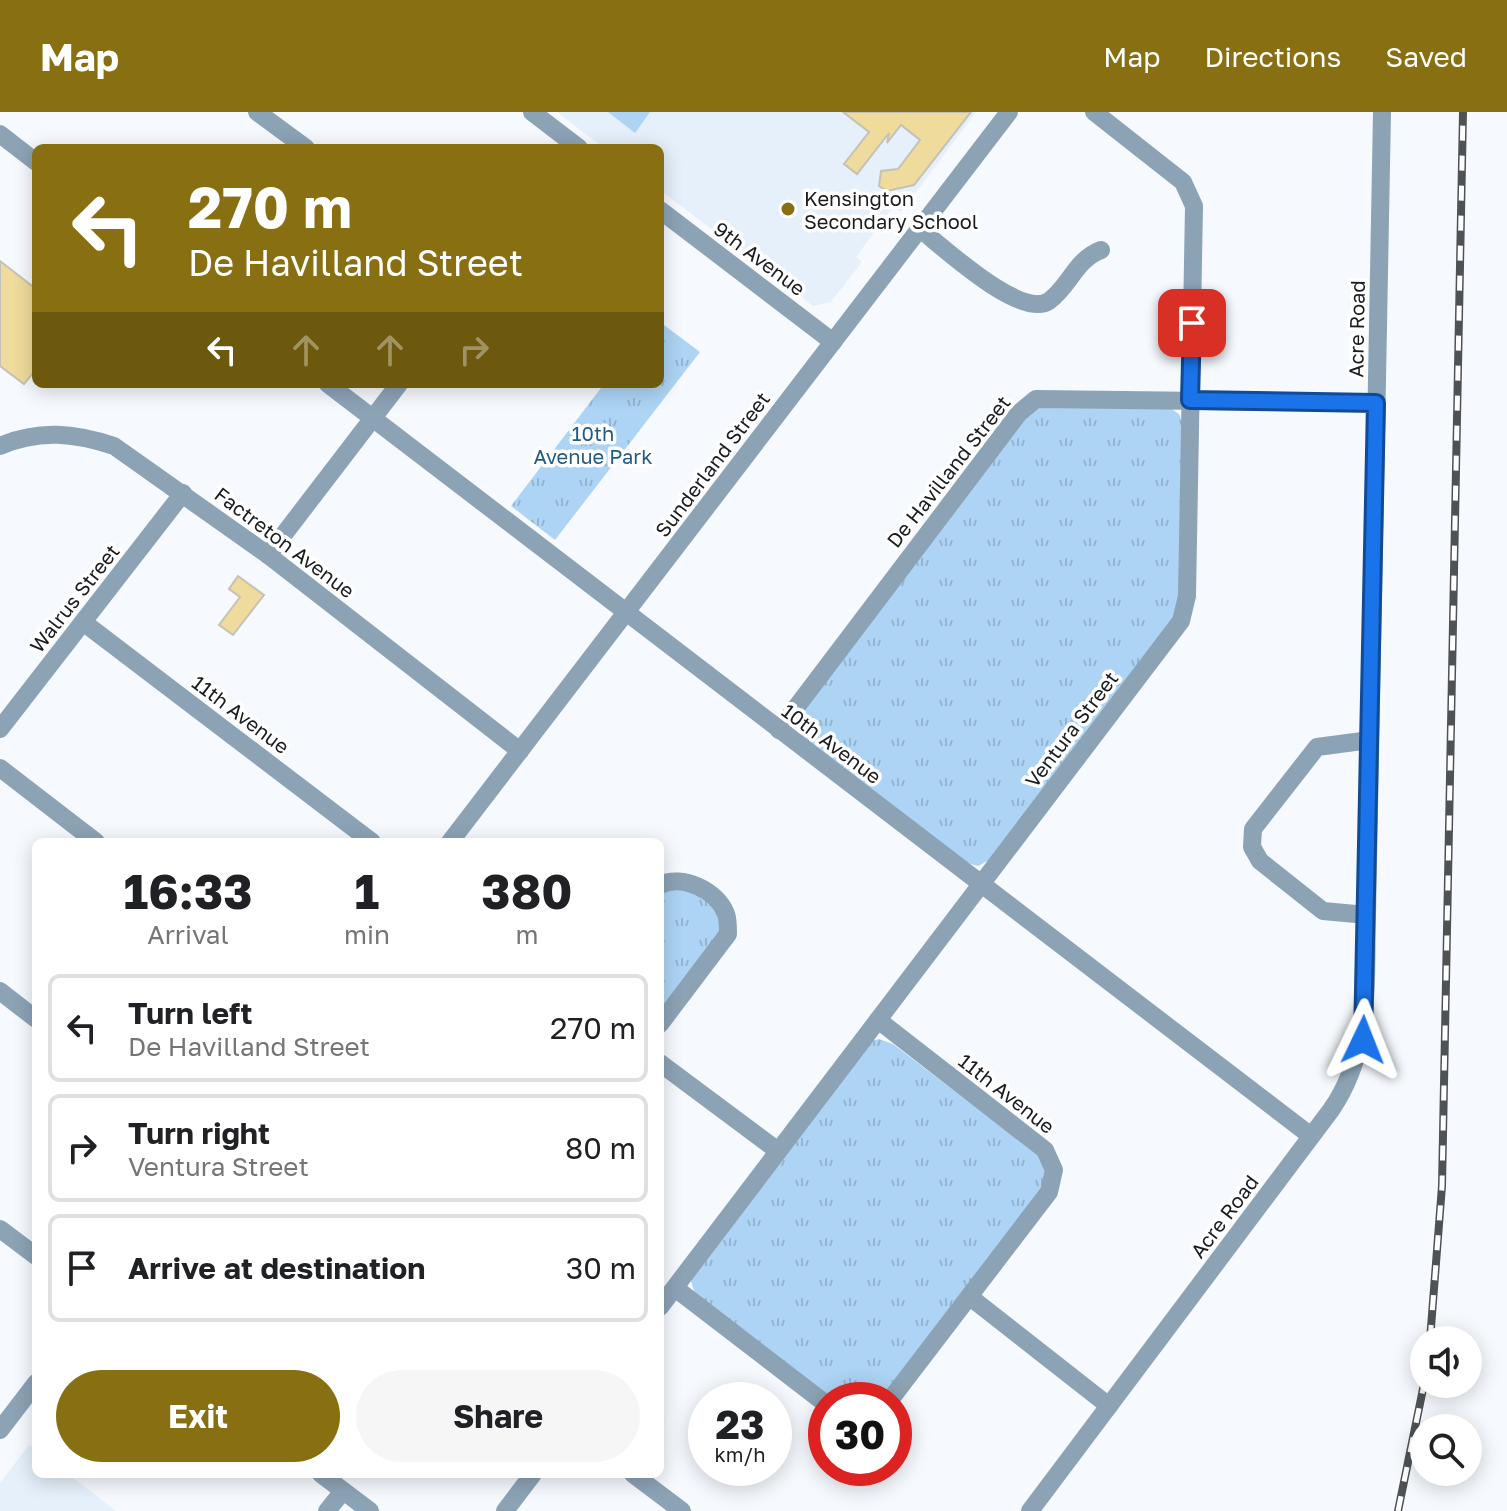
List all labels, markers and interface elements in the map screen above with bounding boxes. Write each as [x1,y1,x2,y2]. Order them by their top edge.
text: Map [40,34,119,79]
text: Map [1103,40,1160,73]
text: Directions [1204,40,1341,73]
text: Saved [1385,40,1467,73]
text: 270 m [188,173,352,240]
icon: left [56,176,160,280]
place label: Kensington Secondary School [804,186,978,233]
marker: Kensington Secondary School [779,200,797,218]
street label: 9th Avenue [710,216,810,300]
text: De Havilland Street [188,241,523,284]
street label: Acre Road [1343,280,1369,378]
pin [1158,289,1226,357]
icon: arrive [1170,301,1214,345]
icon: left [200,328,244,372]
icon: ahead [284,328,328,372]
icon: ahead [368,328,412,372]
icon: right [452,328,496,372]
street label: Sunderland Street [650,387,774,541]
street label: De Havilland Street [881,390,1015,552]
park label: 10th Avenue Park [534,421,652,468]
street label: Factreton Avenue [210,482,360,602]
street label: Walrus Street [24,539,124,657]
street label: Ventura Street [1020,666,1122,792]
street label: 11th Avenue [188,670,294,758]
street label: 10th Avenue [778,698,886,788]
text: 16:33 [123,862,253,920]
text: 1 [355,862,379,920]
text: 380 [481,862,573,920]
text: Arrival [147,919,229,950]
text: min [344,919,390,950]
text: m [515,919,538,950]
text: Turn left [128,995,253,1031]
position arrow [1321,998,1405,1082]
icon: left [60,1006,104,1050]
text: 270 m [550,1010,636,1046]
text: De Havilland Street [128,1031,370,1062]
street label: 11th Avenue [954,1048,1060,1138]
text: Turn right [128,1115,270,1151]
icon: right [60,1126,104,1170]
text: 80 m [565,1130,636,1166]
text: Ventura Street [128,1151,309,1182]
street label: Acre Road [1185,1170,1263,1262]
icon: arrive [60,1246,104,1290]
text: Arrive at destination [128,1250,425,1286]
text: 30 m [566,1250,636,1286]
map controls [1410,1326,1482,1486]
button: sound [1410,1326,1482,1398]
button: Exit [56,1370,340,1462]
button: Share [356,1370,640,1462]
speed limit sign: 30 [808,1382,912,1486]
text: 23 [716,1400,764,1448]
button: search [1410,1414,1482,1486]
text: km/h [715,1442,765,1466]

